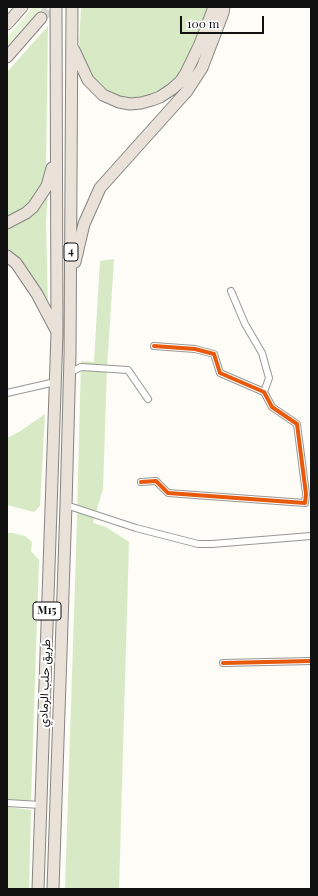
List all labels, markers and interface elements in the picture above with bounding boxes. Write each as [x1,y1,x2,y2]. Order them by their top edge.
scale bar [182,8,266,34]
text: 100 m [187,15,219,31]
road number: 4 [64,243,78,261]
road number: M15 [33,602,61,620]
street label: طريق حلب الرمادي [36,639,54,727]

